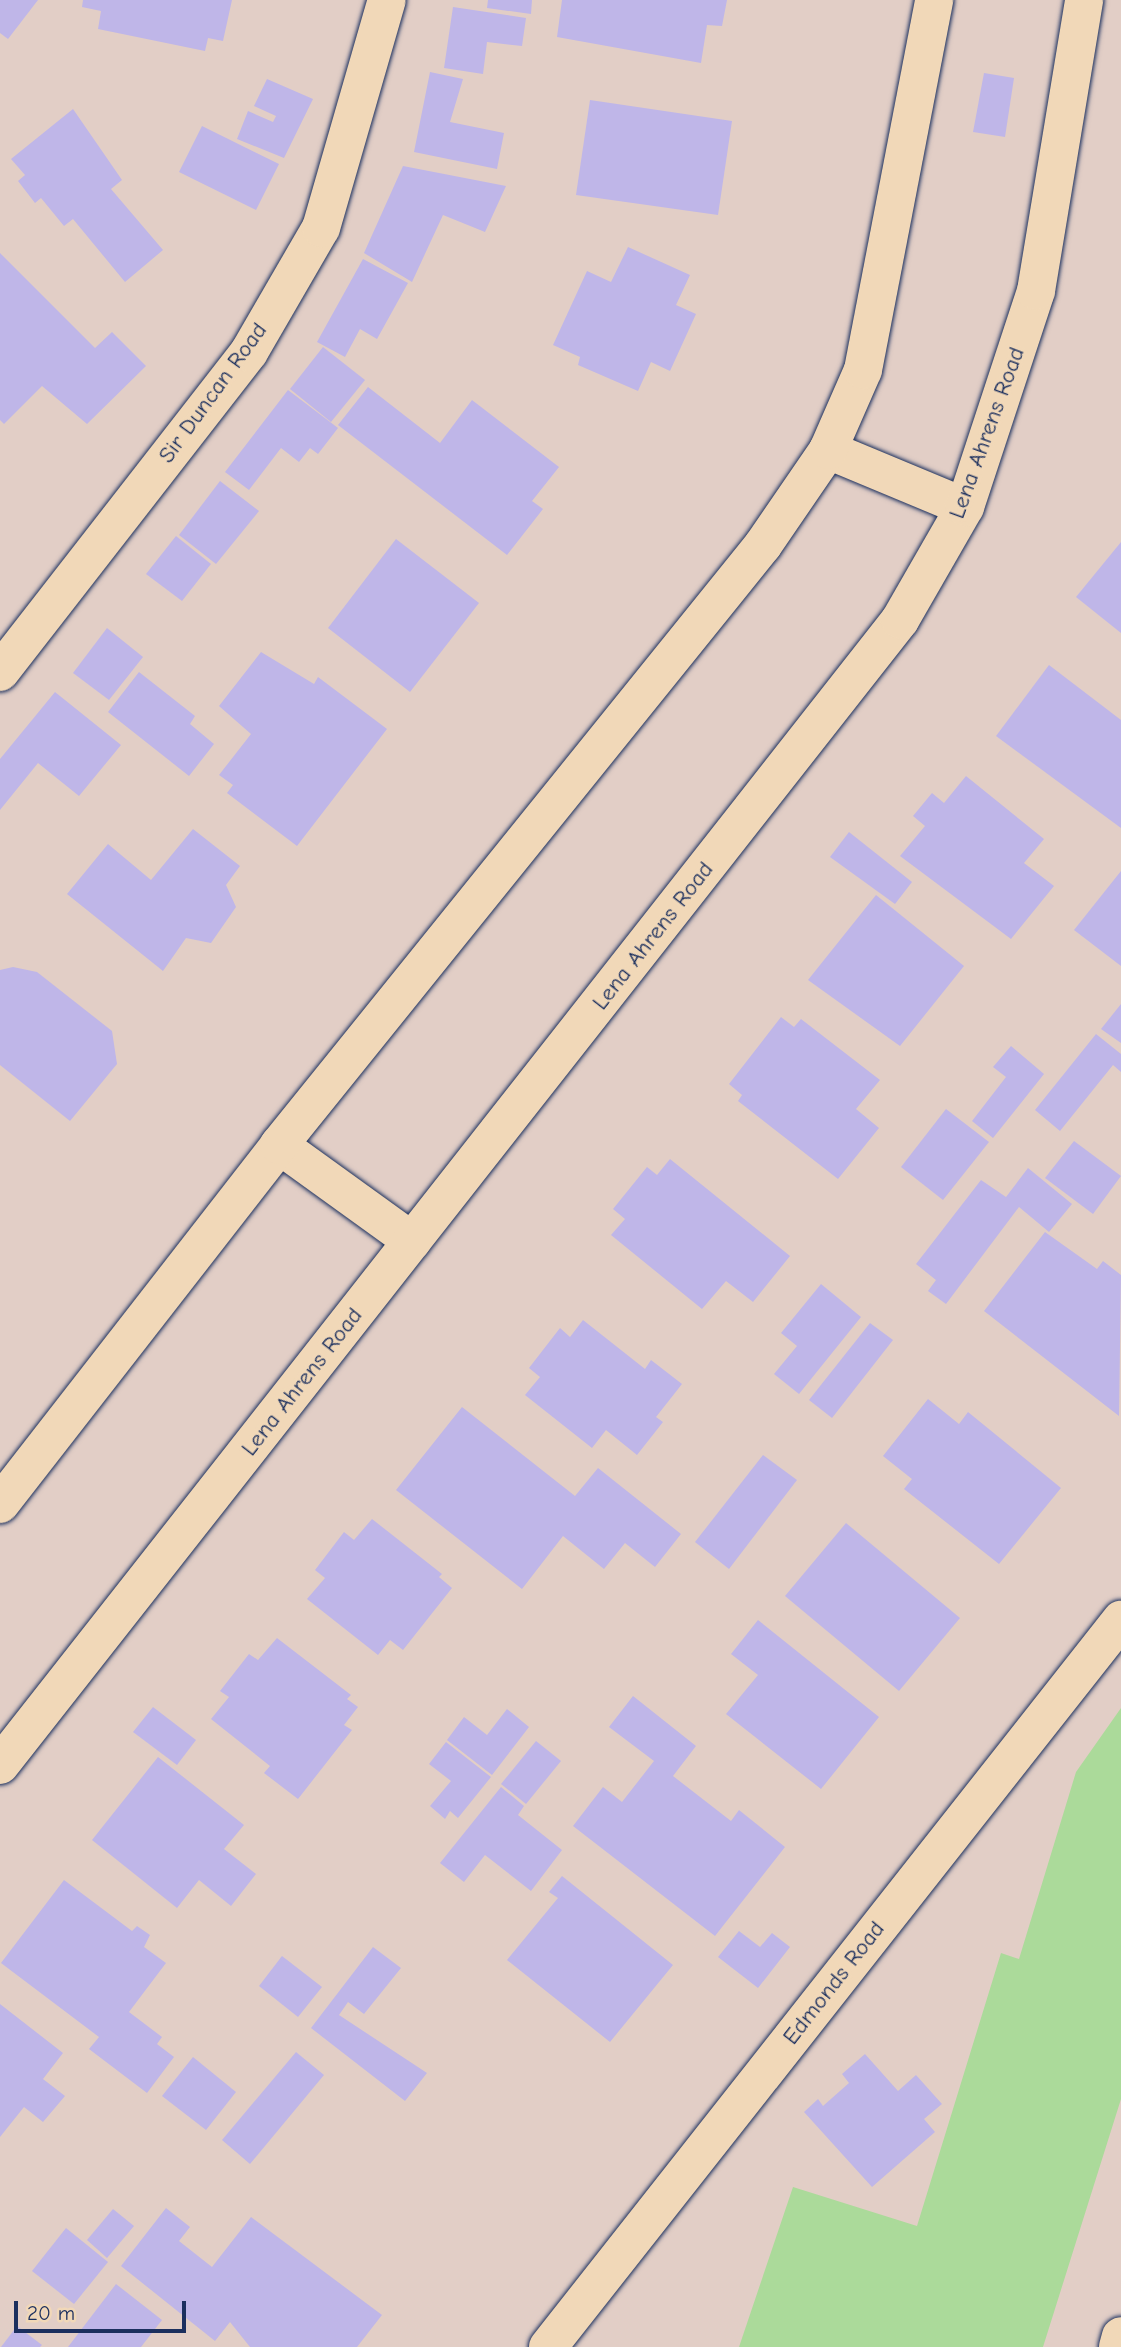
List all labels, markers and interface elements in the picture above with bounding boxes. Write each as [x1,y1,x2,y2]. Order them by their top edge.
street label: Sir Duncan Road [153,317,273,469]
street label: Lena Ahrens Road [943,344,1031,522]
street label: Lena Ahrens Road [587,856,719,1016]
street label: Lena Ahrens Road [236,1302,368,1462]
street label: Edmonds Road [777,1916,891,2050]
scale bar [18,2288,189,2332]
text: 20 m [27,2301,75,2325]

